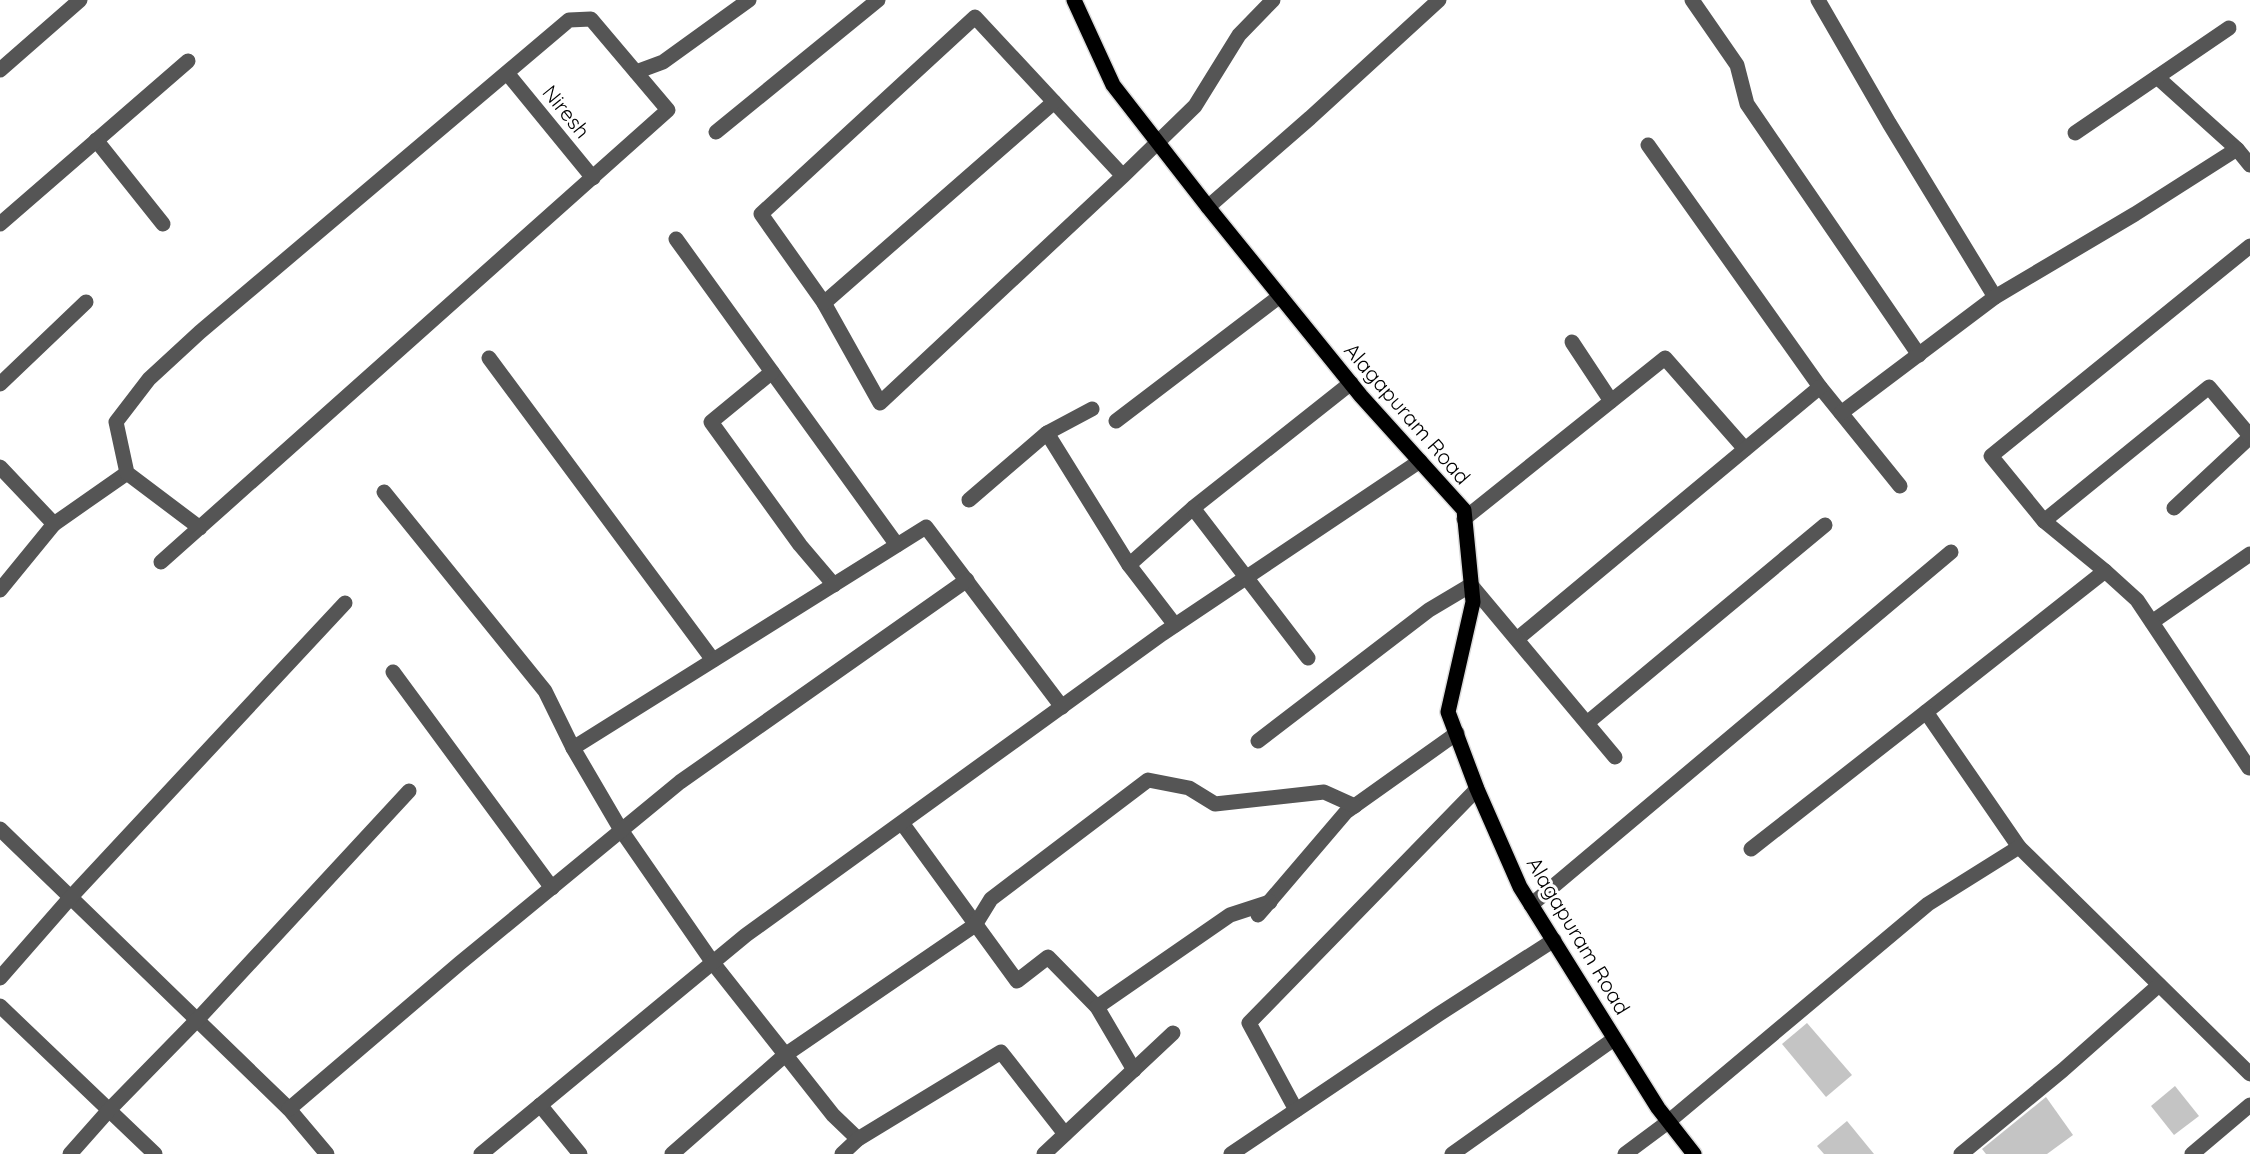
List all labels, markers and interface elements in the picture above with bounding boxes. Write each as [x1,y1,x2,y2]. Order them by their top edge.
street label: Niresh [537,79,596,143]
street label: Alagapuram Road [1339,337,1476,489]
street label: Alagapuram Road [1522,852,1636,1019]

